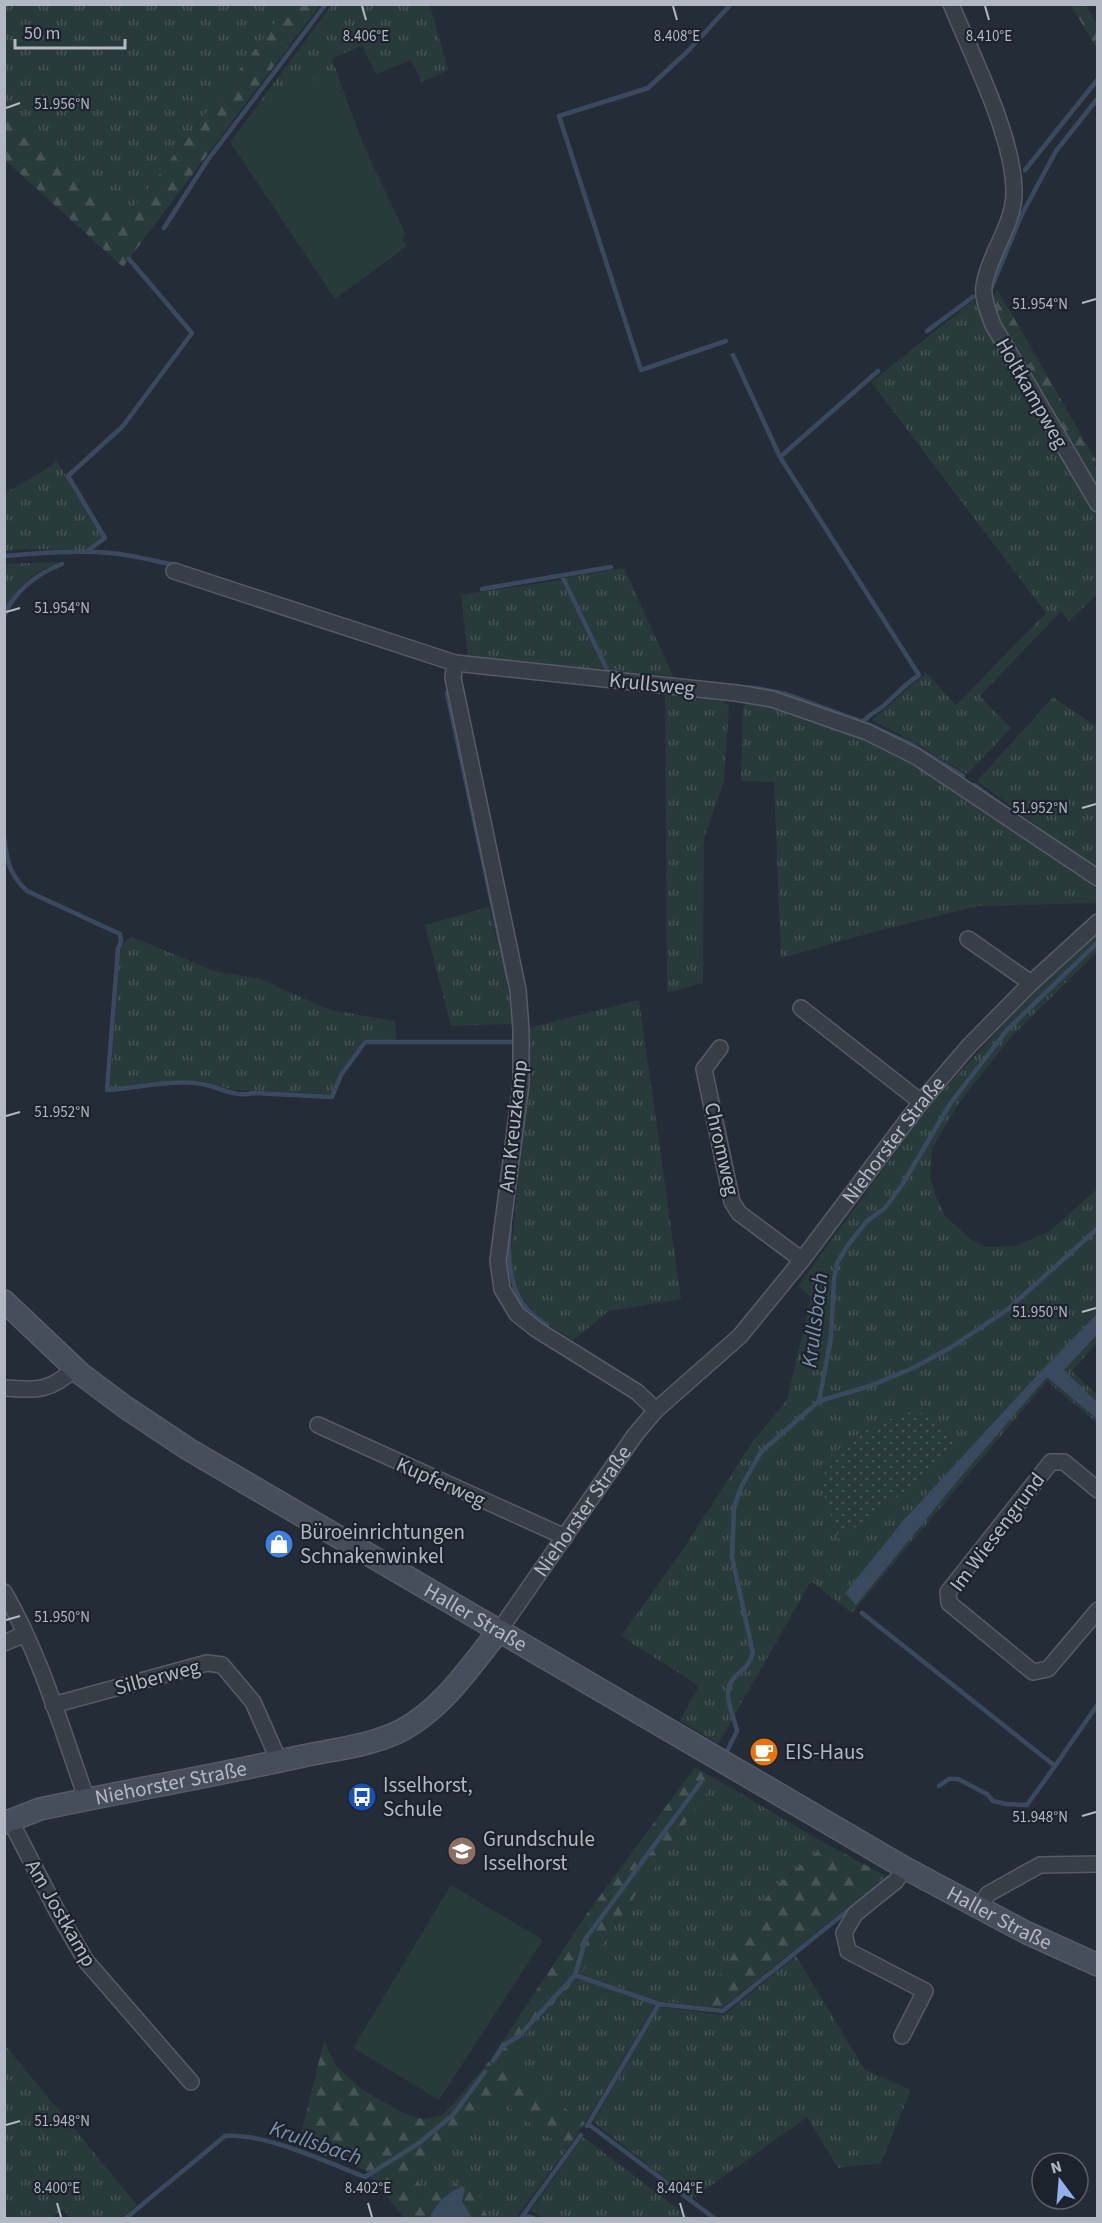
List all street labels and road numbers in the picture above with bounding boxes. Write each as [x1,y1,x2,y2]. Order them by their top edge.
street label: Holtkampweg [988,332,1076,454]
street label: Krullsweg [608,665,697,703]
street label: Am Kreuzkamp [491,1058,535,1194]
street label: Niehorster Straße [834,1069,952,1210]
street label: Chromweg [697,1099,747,1199]
street label: Niehorster Straße [526,1439,638,1583]
street label: Kupferweg [392,1449,491,1515]
street label: Im Wiesengrund [942,1466,1052,1598]
street label: Haller Straße [419,1575,533,1659]
street label: Silberweg [111,1651,203,1703]
street label: Niehorster Straße [92,1753,249,1813]
street label: Am Jostkamp [18,1854,104,1972]
street label: Haller Straße [942,1878,1057,1957]

